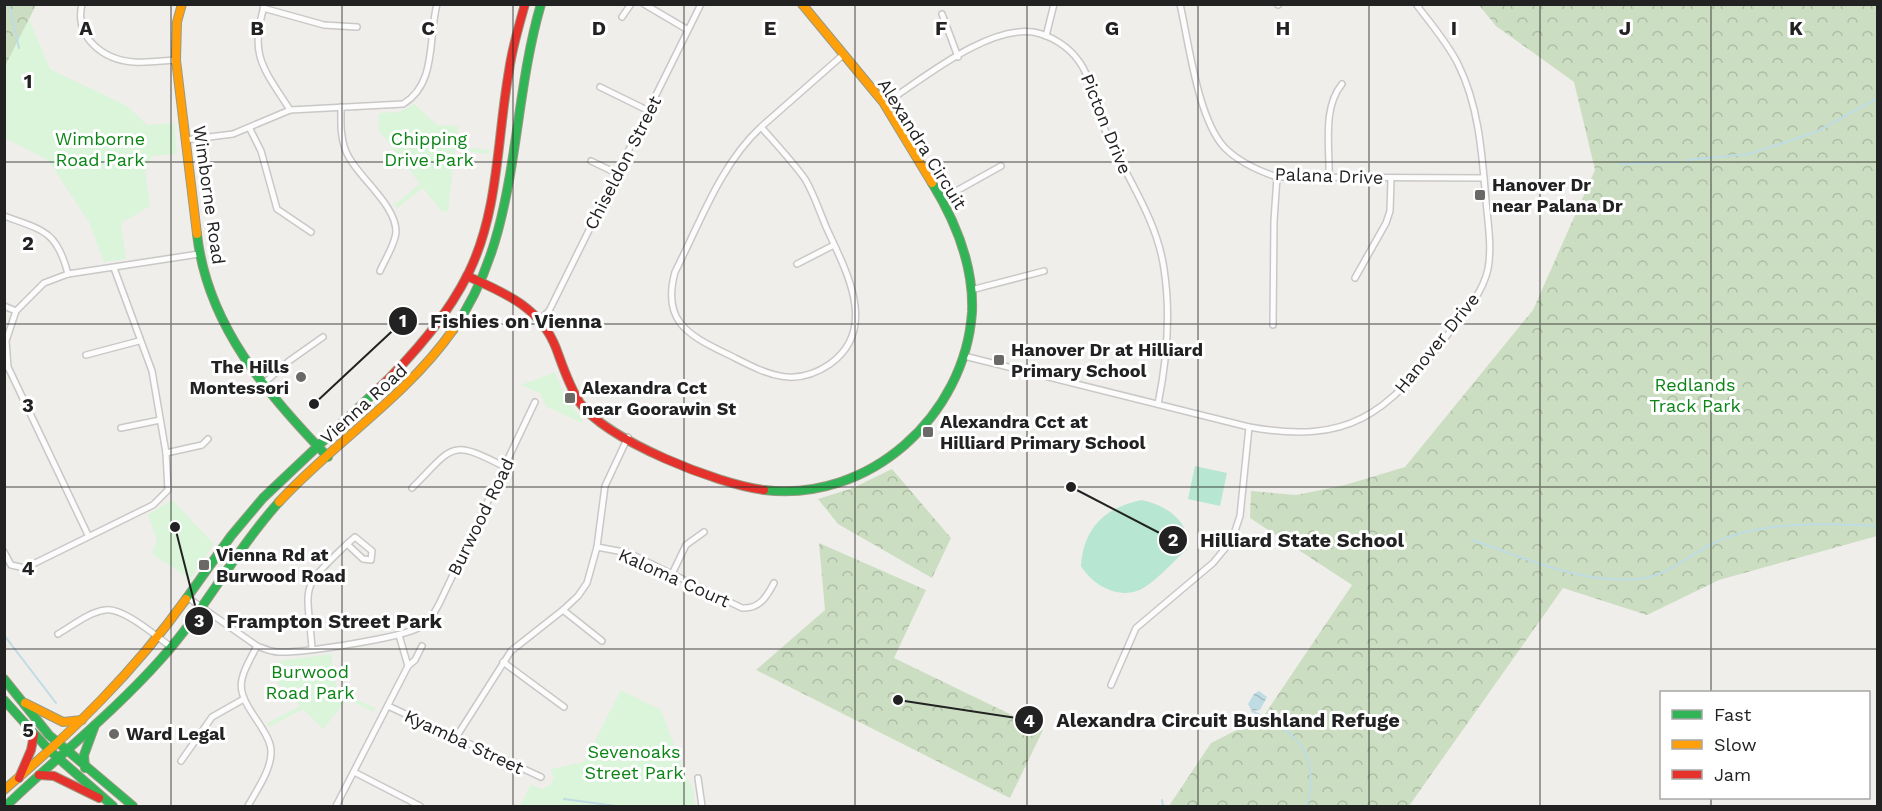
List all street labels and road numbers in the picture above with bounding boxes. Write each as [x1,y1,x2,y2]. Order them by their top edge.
street label: Picton Drive [1077,71,1136,177]
street label: Alexandra Circuit [874,75,971,213]
street label: Chiseldon Street [580,92,666,233]
street label: Wimborne Road [189,124,230,266]
street label: Palana Drive [1274,163,1384,188]
street label: Hanover Drive [1390,288,1483,397]
street label: Vienna Road [316,359,411,448]
street label: Burwood Road [443,455,518,579]
street label: Kaloma Court [615,544,734,612]
street label: Kyamba Street [401,705,527,778]

